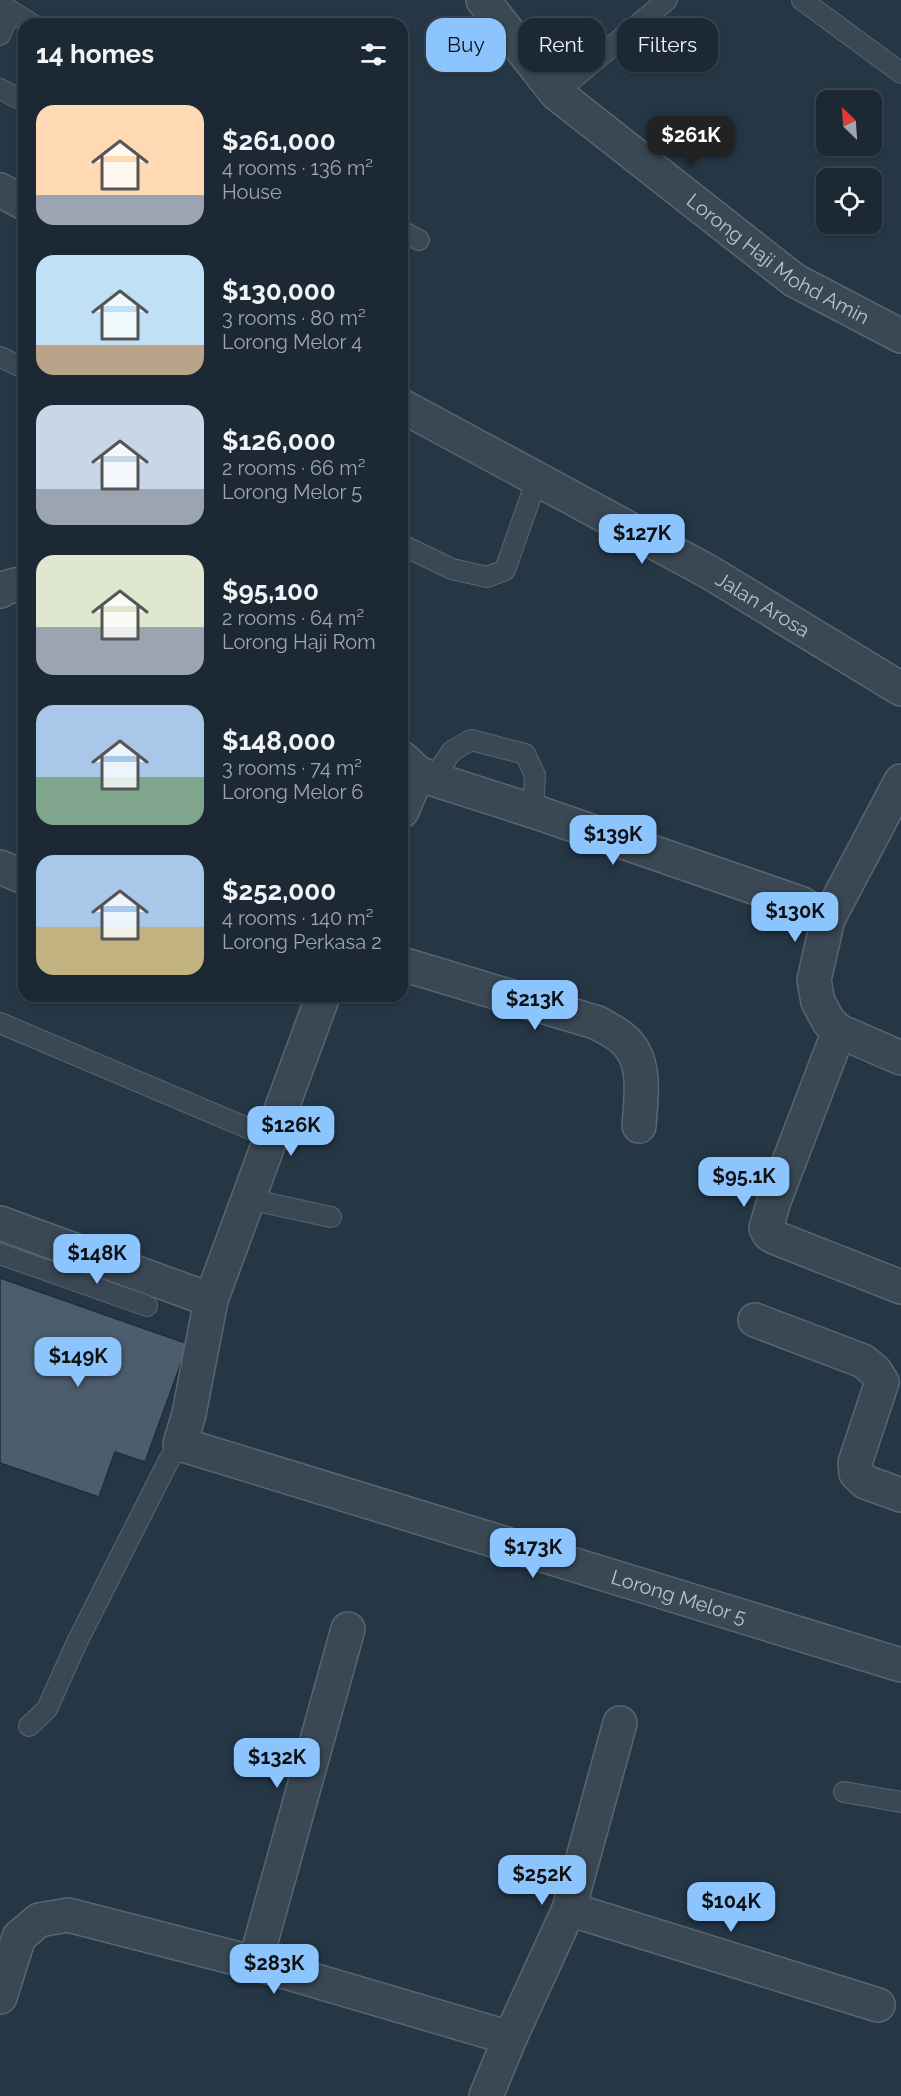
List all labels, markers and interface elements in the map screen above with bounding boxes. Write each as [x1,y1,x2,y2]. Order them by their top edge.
chip: Buy [426,18,506,72]
chip: Rent [518,18,605,72]
chip: Filters [617,18,718,72]
icon: filters [357,38,390,71]
text: 14 homes [36,39,154,69]
north arrow [816,90,882,156]
map controls [816,90,882,234]
pin: $261K [649,116,733,167]
text: $261K [661,123,721,147]
text: $261,000 [222,126,336,156]
icon: home [84,129,156,201]
text: 4 rooms · 136 m² [222,156,373,180]
button: locate [816,168,882,234]
text: House [222,180,282,204]
street label: Lorong Haji Mohd Amin [682,188,873,329]
text: $130,000 [222,276,336,306]
icon: home [84,279,156,351]
text: 3 rooms · 80 m² [222,306,366,330]
text: Lorong Melor 4 [222,330,362,354]
text: $126,000 [222,426,336,456]
icon: home [84,429,156,501]
text: 2 rooms · 66 m² [222,456,365,480]
text: Lorong Melor 5 [222,480,362,504]
pin: $127K [600,514,684,565]
text: $127K [613,521,671,545]
street label: Jalan Arosa [711,567,814,643]
text: $95,100 [222,576,319,606]
icon: home [84,579,156,651]
text: 2 rooms · 64 m² [222,606,364,630]
text: Lorong Haji Rom [222,630,376,654]
text: $148,000 [222,726,336,756]
icon: home [84,729,156,801]
text: 3 rooms · 74 m² [222,756,362,780]
text: Lorong Melor 6 [222,780,363,804]
pin: $139K [571,815,655,866]
text: $139K [584,822,642,846]
text: $252,000 [222,876,336,906]
icon: home [84,879,156,951]
pin: $130K [753,892,837,943]
text: $130K [765,899,825,923]
text: 4 rooms · 140 m² [222,906,374,930]
text: Lorong Perkasa 2 [222,930,382,954]
pin: $213K [493,980,577,1031]
text: $213K [506,987,564,1011]
pin: $126K [249,1106,333,1157]
text: $126K [261,1113,321,1137]
pin: $95.1K [695,1157,793,1208]
text: $95.1K [712,1164,776,1188]
pin: $148K [55,1234,139,1285]
text: $148K [67,1241,127,1265]
pin: $149K [36,1337,120,1388]
text: $149K [48,1344,108,1368]
pin: $173K [491,1528,575,1579]
text: $173K [504,1535,562,1559]
street label: Lorong Melor 5 [608,1565,749,1629]
pin: $132K [235,1738,319,1789]
text: $132K [248,1745,306,1769]
pin: $252K [500,1855,584,1906]
text: $252K [512,1862,572,1886]
pin: $104K [689,1882,773,1933]
text: $104K [701,1889,761,1913]
pin: $283K [232,1944,316,1995]
text: $283K [244,1951,304,1975]

